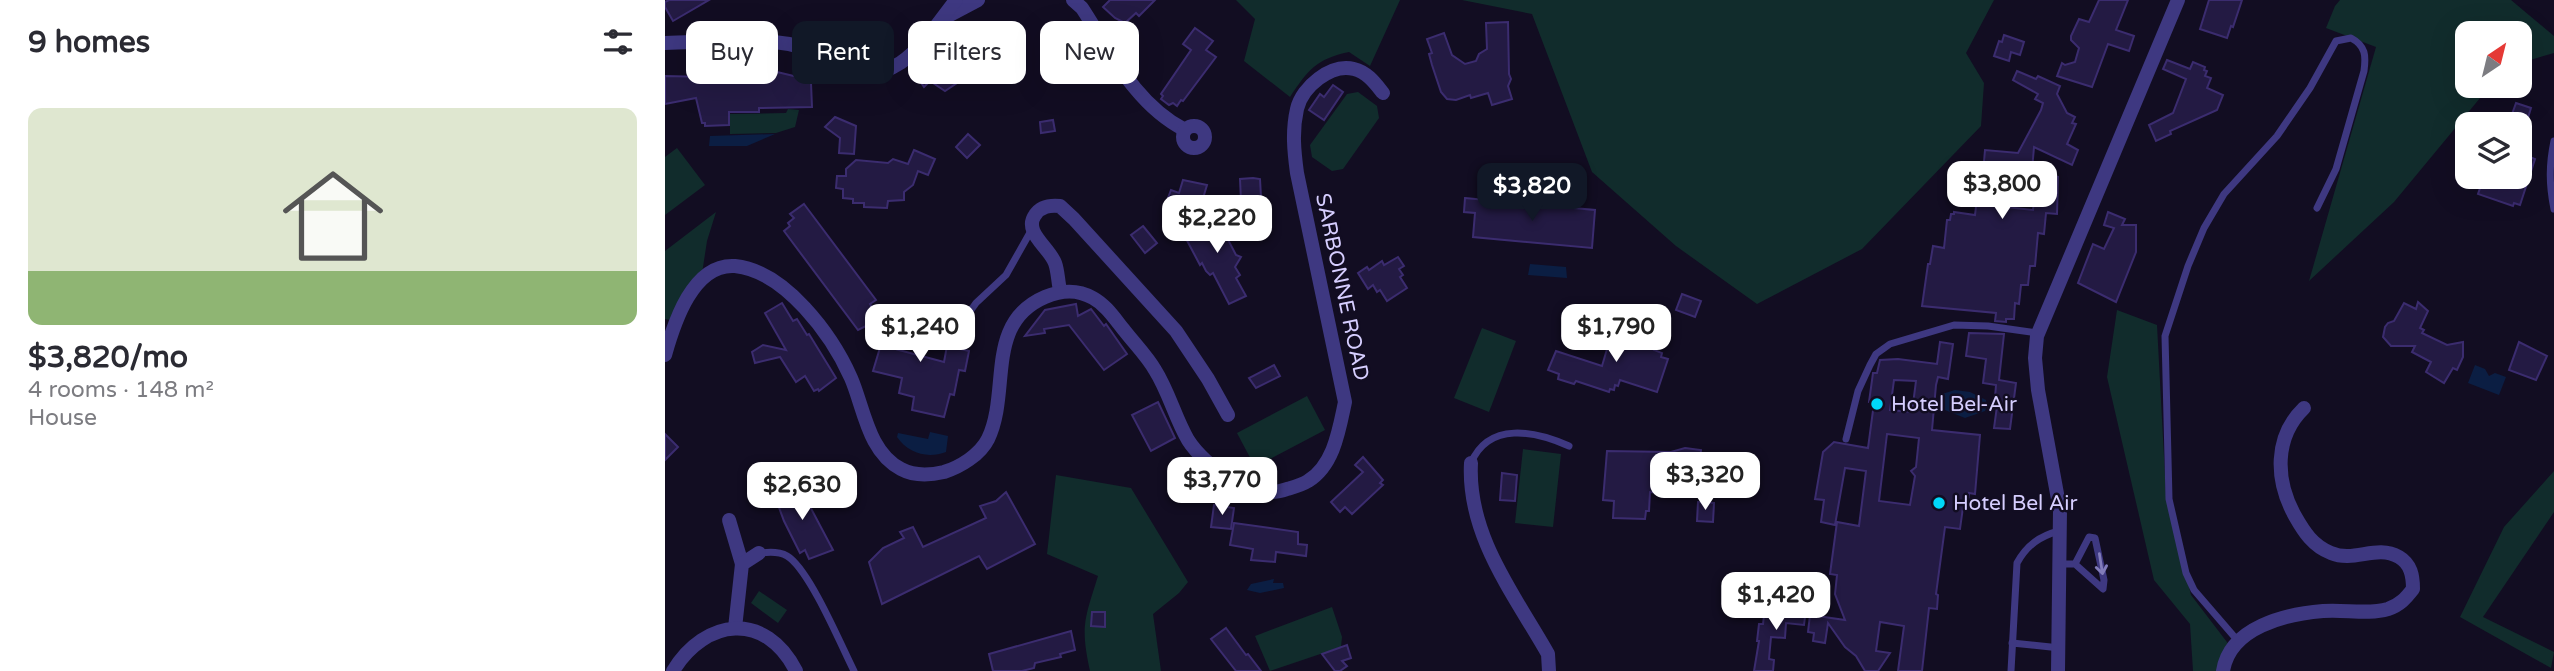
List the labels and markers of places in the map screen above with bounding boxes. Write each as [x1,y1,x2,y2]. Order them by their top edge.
pin: $3,800 [1945,162,2059,221]
pin: $3,820 [1475,164,1589,223]
pin: $2,220 [1160,196,1274,255]
pin: $1,240 [863,304,977,364]
pin: $1,790 [1559,304,1673,364]
place label: Hotel Bel-Air [1891,392,2017,417]
marker: Hotel Bel-Air [1869,396,1885,412]
pin: $3,320 [1648,452,1762,512]
pin: $3,770 [1165,458,1279,517]
pin: $2,630 [745,462,859,522]
place label: Hotel Bel Air [1953,491,2078,516]
marker: Hotel Bel Air [1931,495,1947,511]
pin: $1,420 [1719,572,1833,632]

